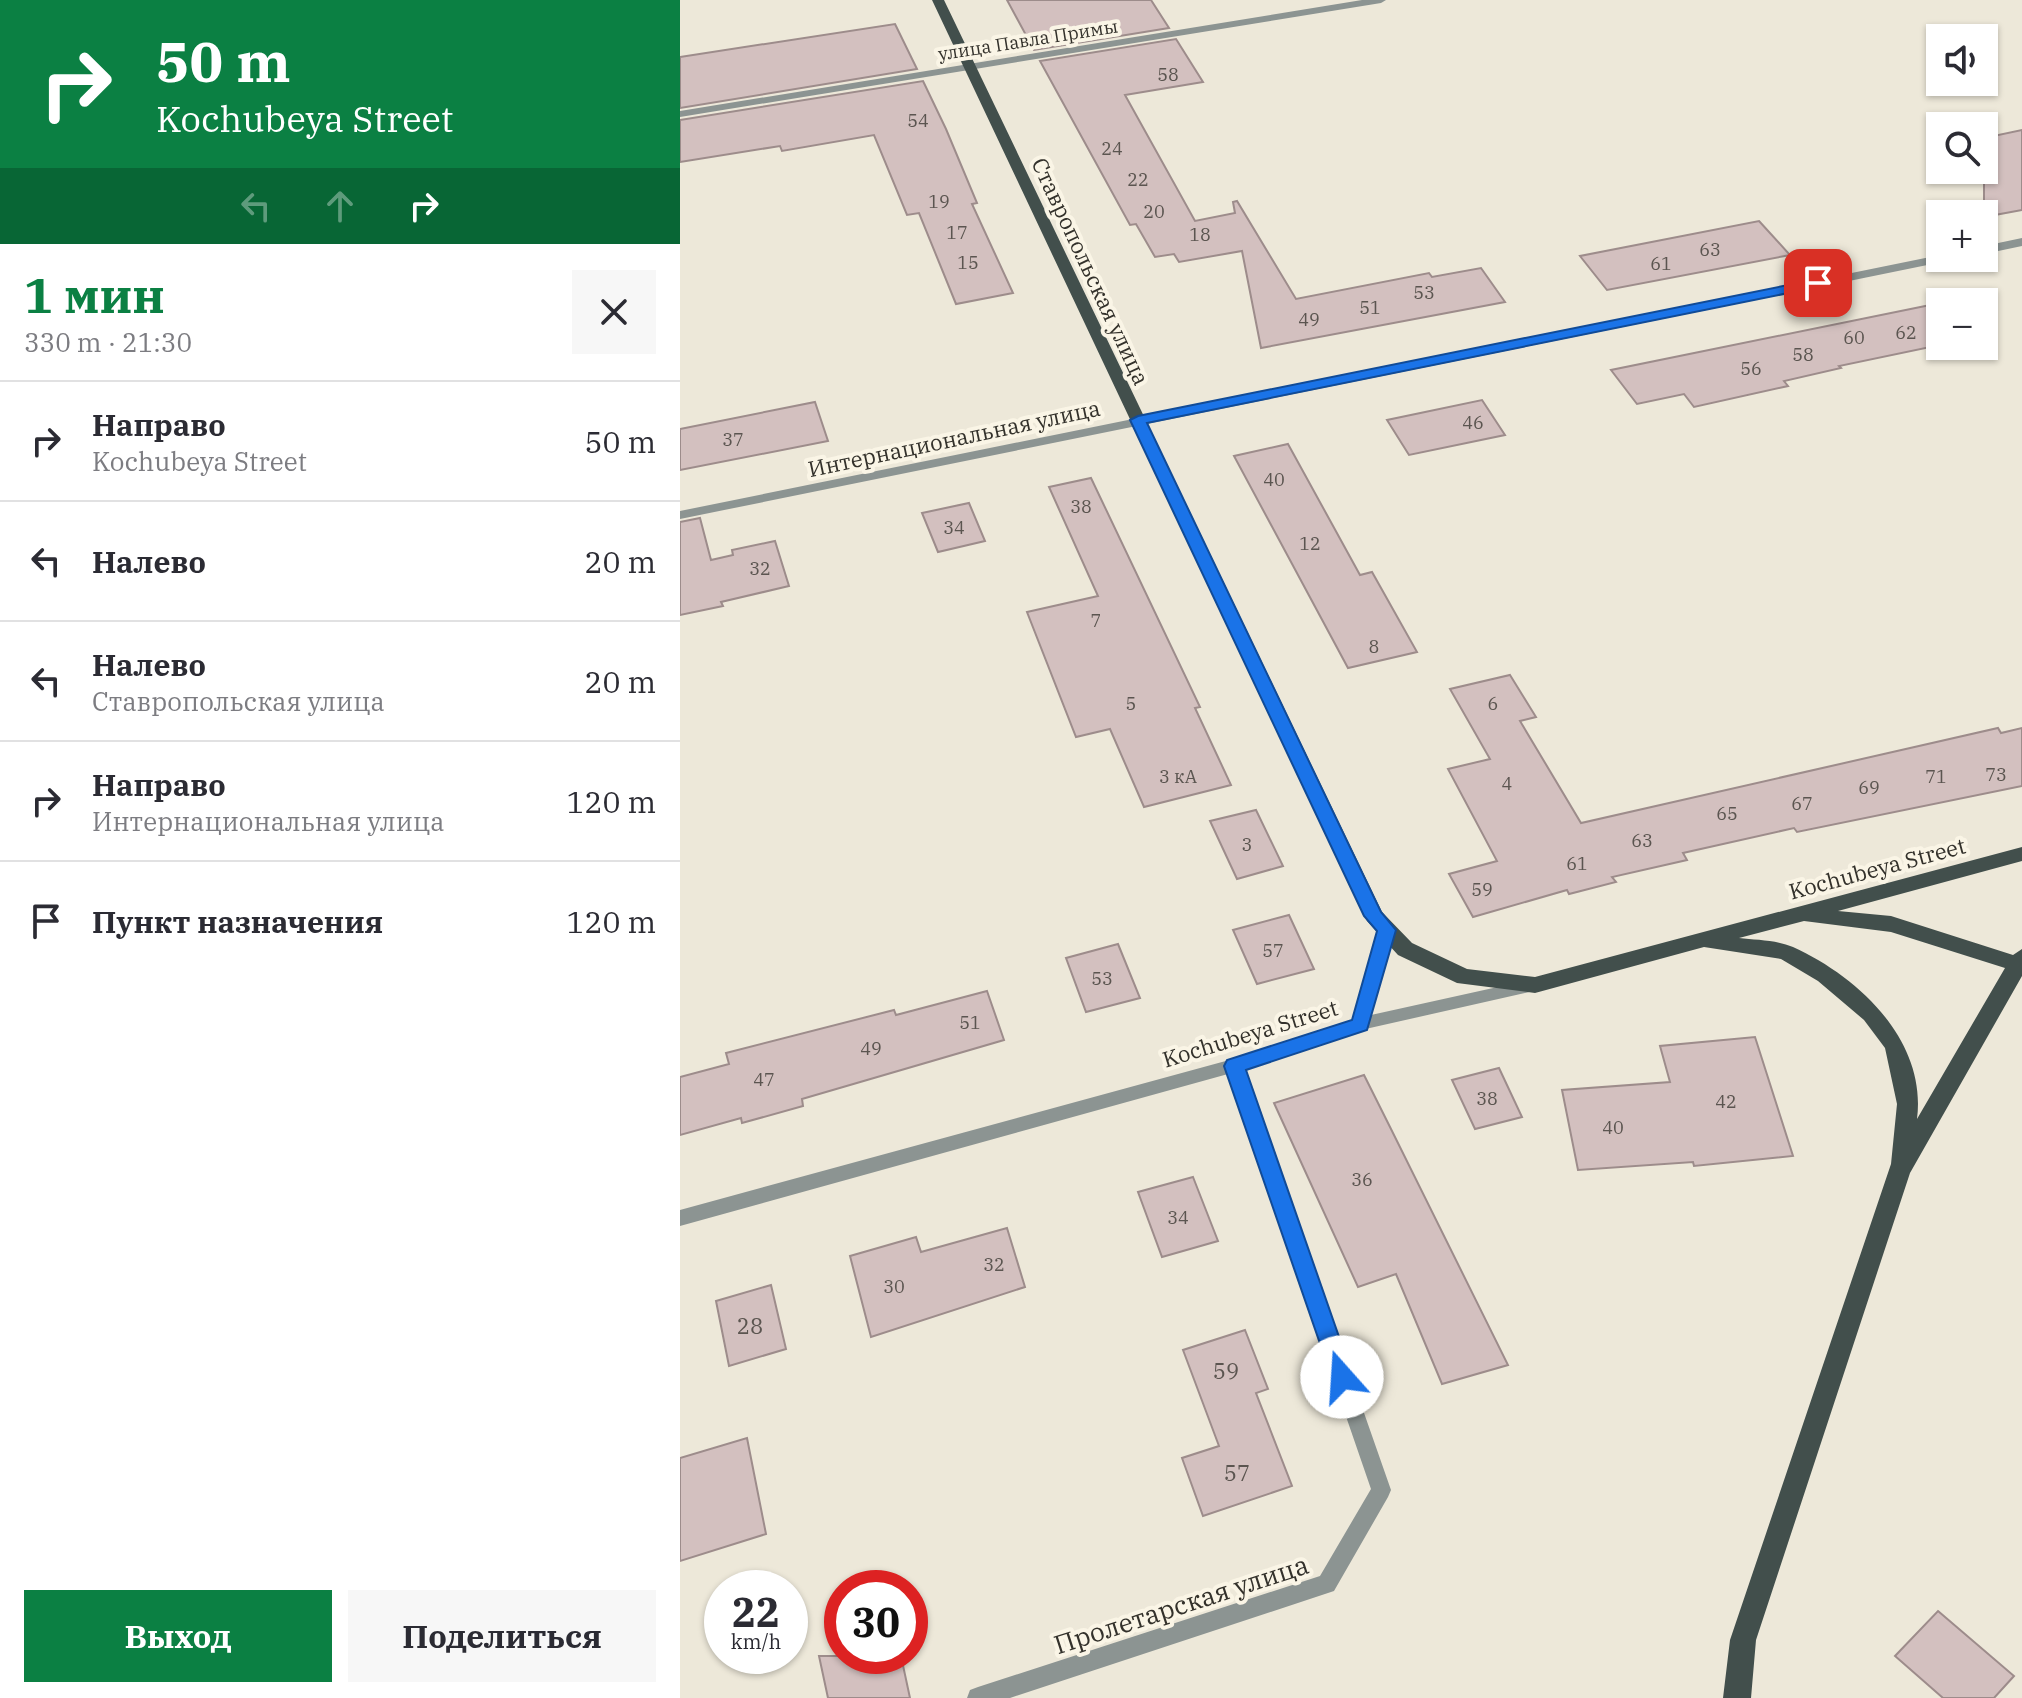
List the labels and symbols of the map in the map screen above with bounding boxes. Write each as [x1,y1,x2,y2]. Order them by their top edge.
street label: улица Павла Примы [937,14,1119,66]
house number: 58 [1157,63,1179,86]
house number: 54 [907,109,929,132]
house number: 24 [1101,137,1123,160]
street label: Ставропольская улица [1026,153,1156,389]
house number: 22 [1127,168,1149,191]
house number: 19 [928,190,950,213]
house number: 20 [1143,200,1165,223]
house number: 17 [946,221,968,244]
house number: 18 [1189,223,1211,246]
house number: 63 [1699,238,1721,261]
pin [1784,249,1852,317]
house number: 15 [957,251,979,274]
house number: 61 [1650,252,1672,275]
house number: 53 [1413,281,1435,304]
house number: 51 [1359,296,1381,319]
house number: 49 [1298,308,1320,331]
house number: 62 [1895,321,1917,344]
house number: 60 [1843,326,1865,349]
house number: 58 [1792,343,1814,366]
house number: 56 [1740,357,1762,380]
street label: Интернациональная улица [805,393,1103,483]
house number: 46 [1462,411,1484,434]
house number: 37 [722,428,744,451]
house number: 40 [1263,468,1285,491]
house number: 38 [1070,495,1092,518]
house number: 34 [943,516,965,539]
house number: 12 [1299,532,1321,555]
house number: 32 [749,557,771,580]
house number: 7 [1091,609,1101,632]
house number: 8 [1369,635,1379,658]
house number: 5 [1126,692,1136,715]
house number: 6 [1488,692,1498,715]
house number: 73 [1985,763,2007,786]
house number: 3 кА [1159,765,1198,788]
house number: 71 [1925,765,1947,788]
house number: 4 [1502,772,1512,795]
house number: 69 [1858,776,1880,799]
house number: 67 [1791,792,1813,815]
house number: 65 [1716,802,1738,825]
house number: 63 [1631,829,1653,852]
street label: Kochubeya Street [1785,830,1969,906]
house number: 3 [1242,833,1252,856]
house number: 61 [1566,852,1588,875]
house number: 59 [1471,878,1493,901]
house number: 57 [1262,939,1284,962]
house number: 53 [1091,967,1113,990]
street label: Kochubeya Street [1159,992,1341,1073]
house number: 51 [959,1011,981,1034]
house number: 49 [860,1037,882,1060]
house number: 47 [753,1068,775,1091]
house number: 38 [1476,1087,1498,1110]
house number: 42 [1715,1090,1737,1113]
house number: 40 [1602,1116,1624,1139]
house number: 36 [1351,1168,1373,1191]
house number: 34 [1167,1206,1189,1229]
house number: 32 [983,1253,1005,1276]
house number: 30 [883,1275,905,1298]
house number: 28 [737,1311,763,1340]
position arrow [1300,1335,1384,1419]
house number: 59 [1213,1356,1239,1385]
house number: 57 [1224,1458,1250,1487]
street label: Пролетарская улица [1049,1547,1313,1661]
speed limit sign: 30 [824,1570,928,1674]

